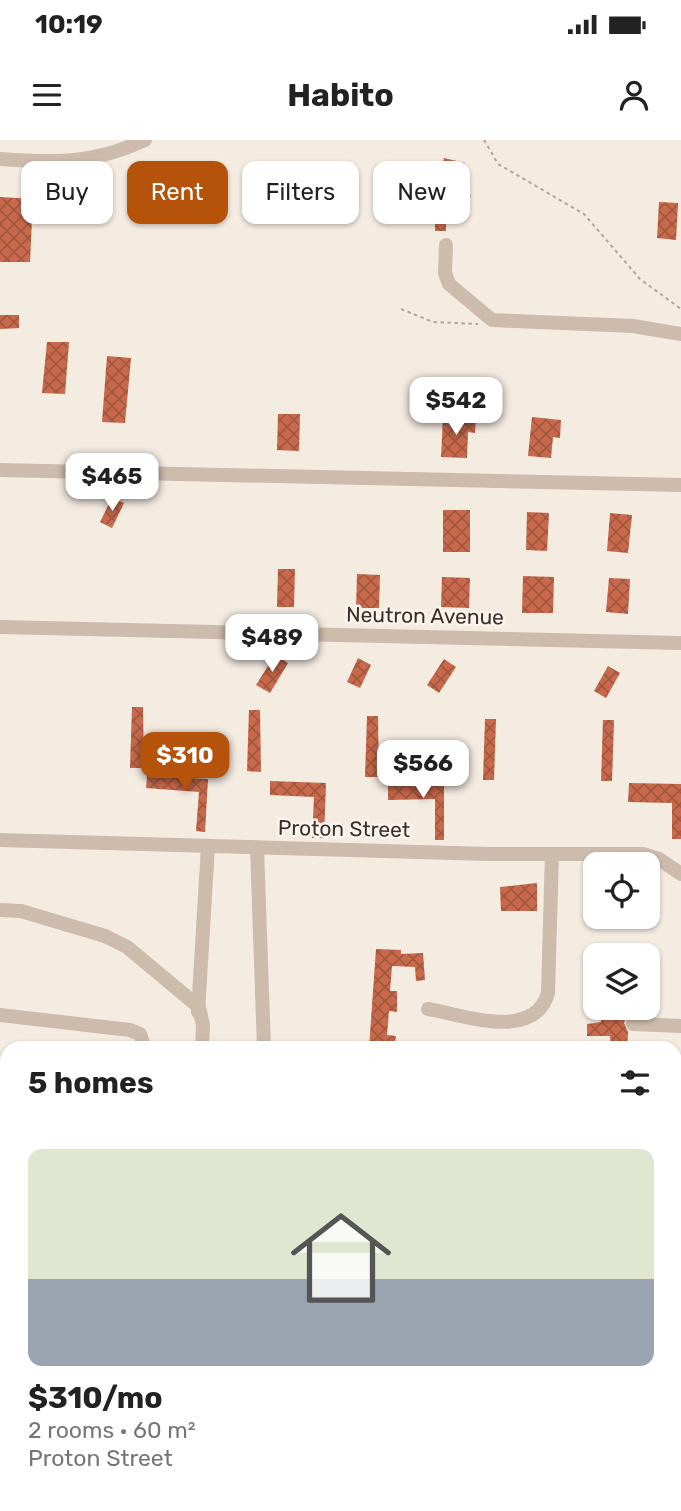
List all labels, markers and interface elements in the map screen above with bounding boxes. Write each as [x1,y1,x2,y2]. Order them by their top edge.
text: 10:19 [35,9,103,40]
icon: menu [28,76,66,114]
text: Habito [287,76,394,114]
icon: person [615,76,653,114]
chip: Buy [21,161,113,224]
chip: Rent [127,161,228,224]
chip: Filters [242,161,359,224]
chip: New [373,161,470,224]
pin: $542 [415,378,497,437]
text: $542 [426,386,486,414]
pin: $465 [71,454,153,513]
text: $465 [82,462,142,490]
street label: Neutron Avenue [346,602,504,629]
pin: $489 [231,615,313,674]
text: $489 [241,623,303,651]
pin: $310 [144,732,226,792]
pin: $566 [382,740,464,800]
text: $310 [156,741,214,769]
text: $566 [393,749,453,777]
street label: Proton Street [278,815,410,842]
map controls [583,852,660,1020]
button: locate [583,852,660,929]
button: layers [583,943,660,1020]
icon: filters [616,1064,654,1102]
text: 5 homes [28,1065,154,1101]
icon: home [278,1195,404,1321]
text: $310/mo [28,1380,163,1416]
text: 2 rooms · 60 m² [28,1416,196,1444]
text: Proton Street [28,1444,173,1472]

